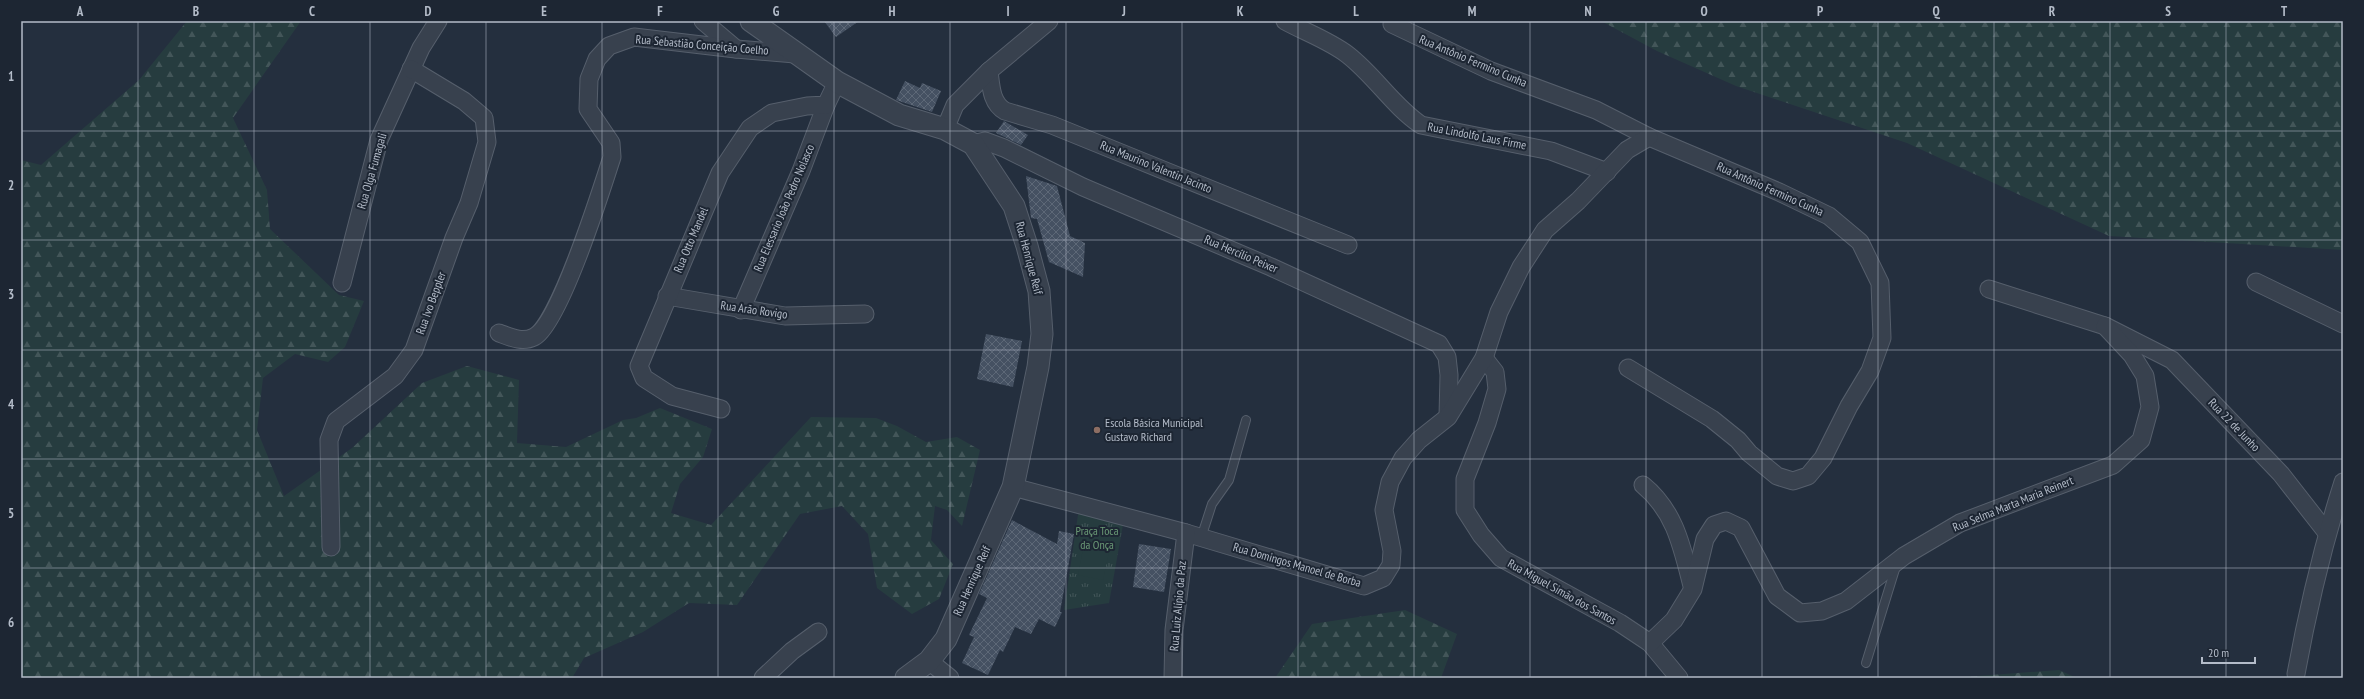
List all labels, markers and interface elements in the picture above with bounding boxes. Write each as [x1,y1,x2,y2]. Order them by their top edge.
text: A [76,3,84,20]
text: B [193,3,199,20]
text: C [309,3,315,20]
text: D [425,3,432,20]
text: E [541,3,547,20]
text: F [657,3,663,20]
text: G [773,3,780,20]
text: H [889,3,896,20]
text: I [1006,3,1010,20]
text: J [1121,3,1126,20]
text: K [1237,3,1244,20]
text: L [1353,3,1359,20]
text: M [1468,3,1477,20]
text: N [1584,3,1592,20]
text: O [1700,3,1708,20]
text: P [1817,3,1823,20]
text: Q [1932,3,1940,20]
text: R [2049,3,2056,20]
text: S [2165,3,2171,20]
text: T [2281,3,2288,20]
street label: Rua Sebastião Conceição Coelho [635,31,769,58]
street label: Rua Antônio Fermino Cunha [1417,31,1529,90]
text: 1 [8,68,14,85]
street label: Rua Lindolfo Laus Firme [1427,119,1528,152]
street label: Rua Olga Fumagali [354,131,390,211]
street label: Rua Maurino Valentin Jacinto [1098,137,1214,196]
street label: Rua Elessario João Pedro Nolasco [750,142,817,274]
street label: Rua Antônio Fermino Cunha [1714,158,1826,219]
text: 2 [8,177,14,194]
street label: Rua Otto Mandel [670,205,711,275]
street label: Rua Henrique Reif [1013,220,1047,297]
street label: Rua Hercílio Peixer [1202,231,1281,276]
street label: Rua Ivo Beppler [412,269,449,336]
text: 3 [8,286,14,303]
street label: Rua Arão Rovigo [720,297,789,322]
street label: Rua 22 de Junho [2205,395,2263,454]
text: 4 [8,396,15,413]
place label: Escola Básica Municipal Gustavo Richard [1105,415,1203,444]
marker: Escola Básica Municipal Gustavo Richard [1092,425,1102,435]
street label: Rua Selma Marta Maria Reinert [1950,472,2076,535]
text: 5 [8,505,14,522]
park label: Praça Toca da Onça [1076,523,1119,552]
street label: Rua Domingos Manoel de Borba [1231,539,1363,590]
street label: Rua Henrique Reif [949,543,994,618]
street label: Rua Miguel Simão dos Santos [1505,555,1619,628]
street label: Rua Luiz Alípio da Paz [1166,560,1189,652]
text: 6 [8,614,14,631]
scale bar [2202,639,2255,665]
text: 20 m [2208,645,2229,660]

